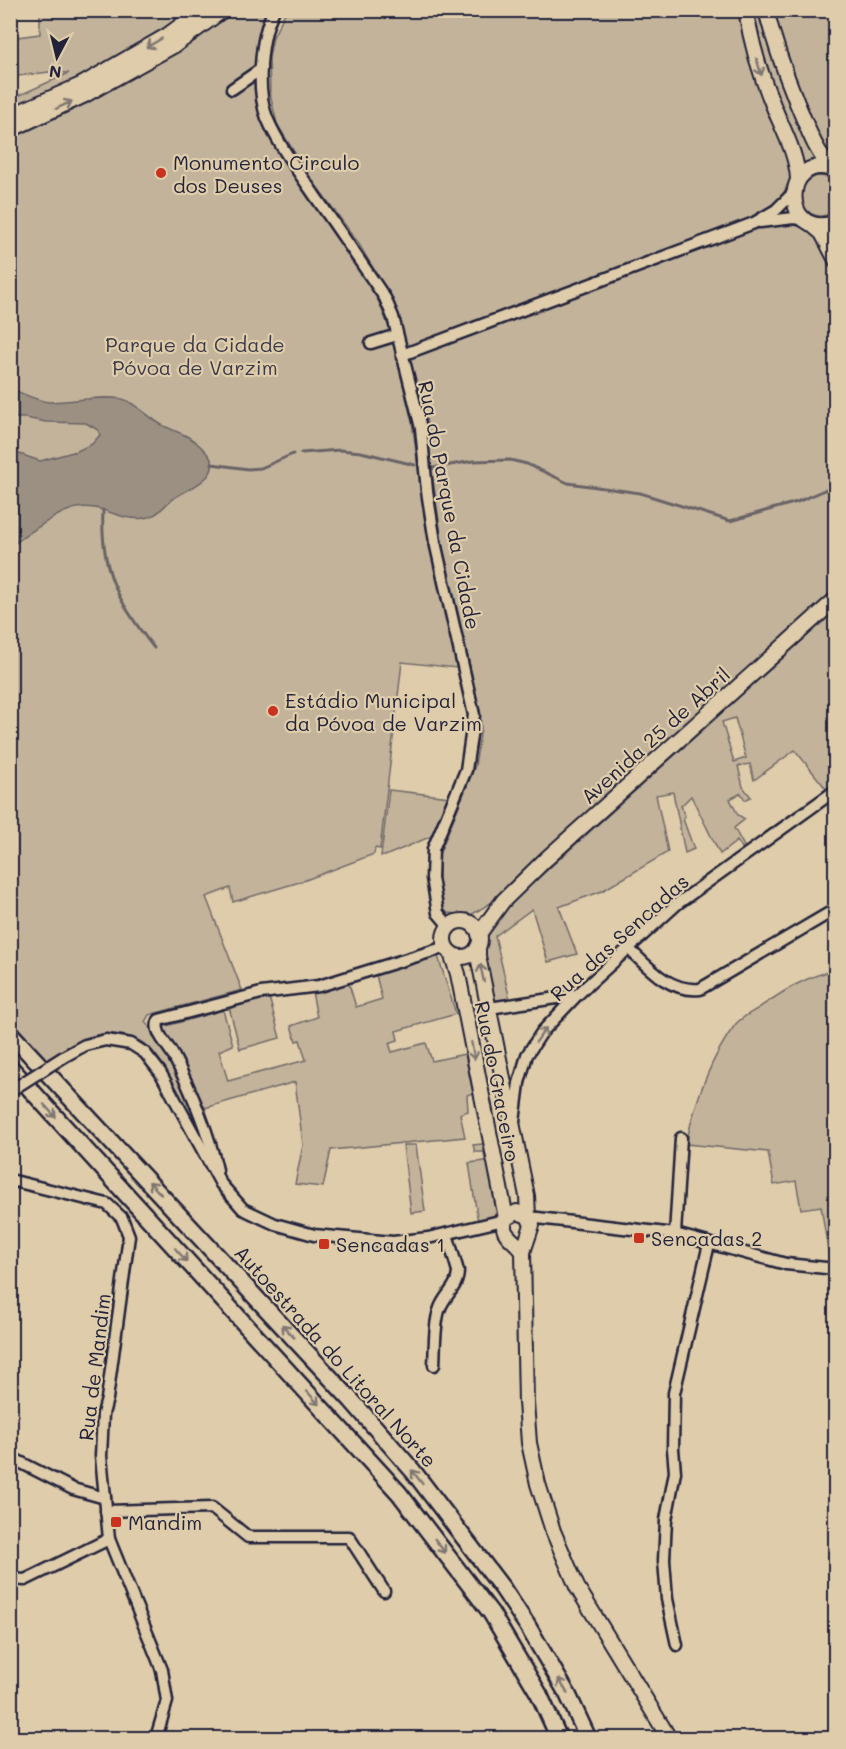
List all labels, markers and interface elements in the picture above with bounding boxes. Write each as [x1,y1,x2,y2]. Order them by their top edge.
north arrow [27,27,87,87]
one-way arrow [146,38,163,50]
one-way arrow [754,57,765,76]
text: N [48,61,62,84]
one-way arrow [54,99,72,111]
place label: Monumento Circulo dos Deuses [173,149,359,198]
marker: Monumento Circulo dos Deuses [154,166,168,180]
park label: Parque da Cidade Póvoa de Varzim [105,331,285,380]
street label: Rua do Parque da Cidade [413,378,487,632]
street label: Avenida 25 de Abril [575,661,735,809]
place label: Estádio Municipal da Póvoa de Varzim [285,687,482,736]
marker: Estádio Municipal da Póvoa de Varzim [266,704,280,718]
street label: Rua das Sencadas [544,868,694,1006]
one-way arrow [476,964,487,983]
street label: Rua do Graceiro [470,998,526,1164]
one-way arrow [535,1028,547,1044]
one-way arrow [468,1041,479,1061]
one-way arrow [43,1103,57,1118]
one-way arrow [148,1181,162,1196]
place label: Sencadas 2 [651,1225,762,1251]
place label: Sencadas 1 [336,1231,445,1257]
marker: Sencadas 2 [632,1231,646,1245]
marker: Sencadas 1 [317,1237,331,1251]
street label: Autoestrada do Litoral Norte [229,1239,443,1473]
one-way arrow [174,1247,188,1262]
street label: Rua de Mandim [72,1292,116,1442]
one-way arrow [281,1324,295,1339]
one-way arrow [306,1391,320,1406]
one-way arrow [411,1469,424,1485]
place label: Mandim [128,1509,202,1535]
marker: Mandim [109,1515,123,1529]
one-way arrow [433,1538,446,1554]
one-way arrow [556,1678,568,1695]

